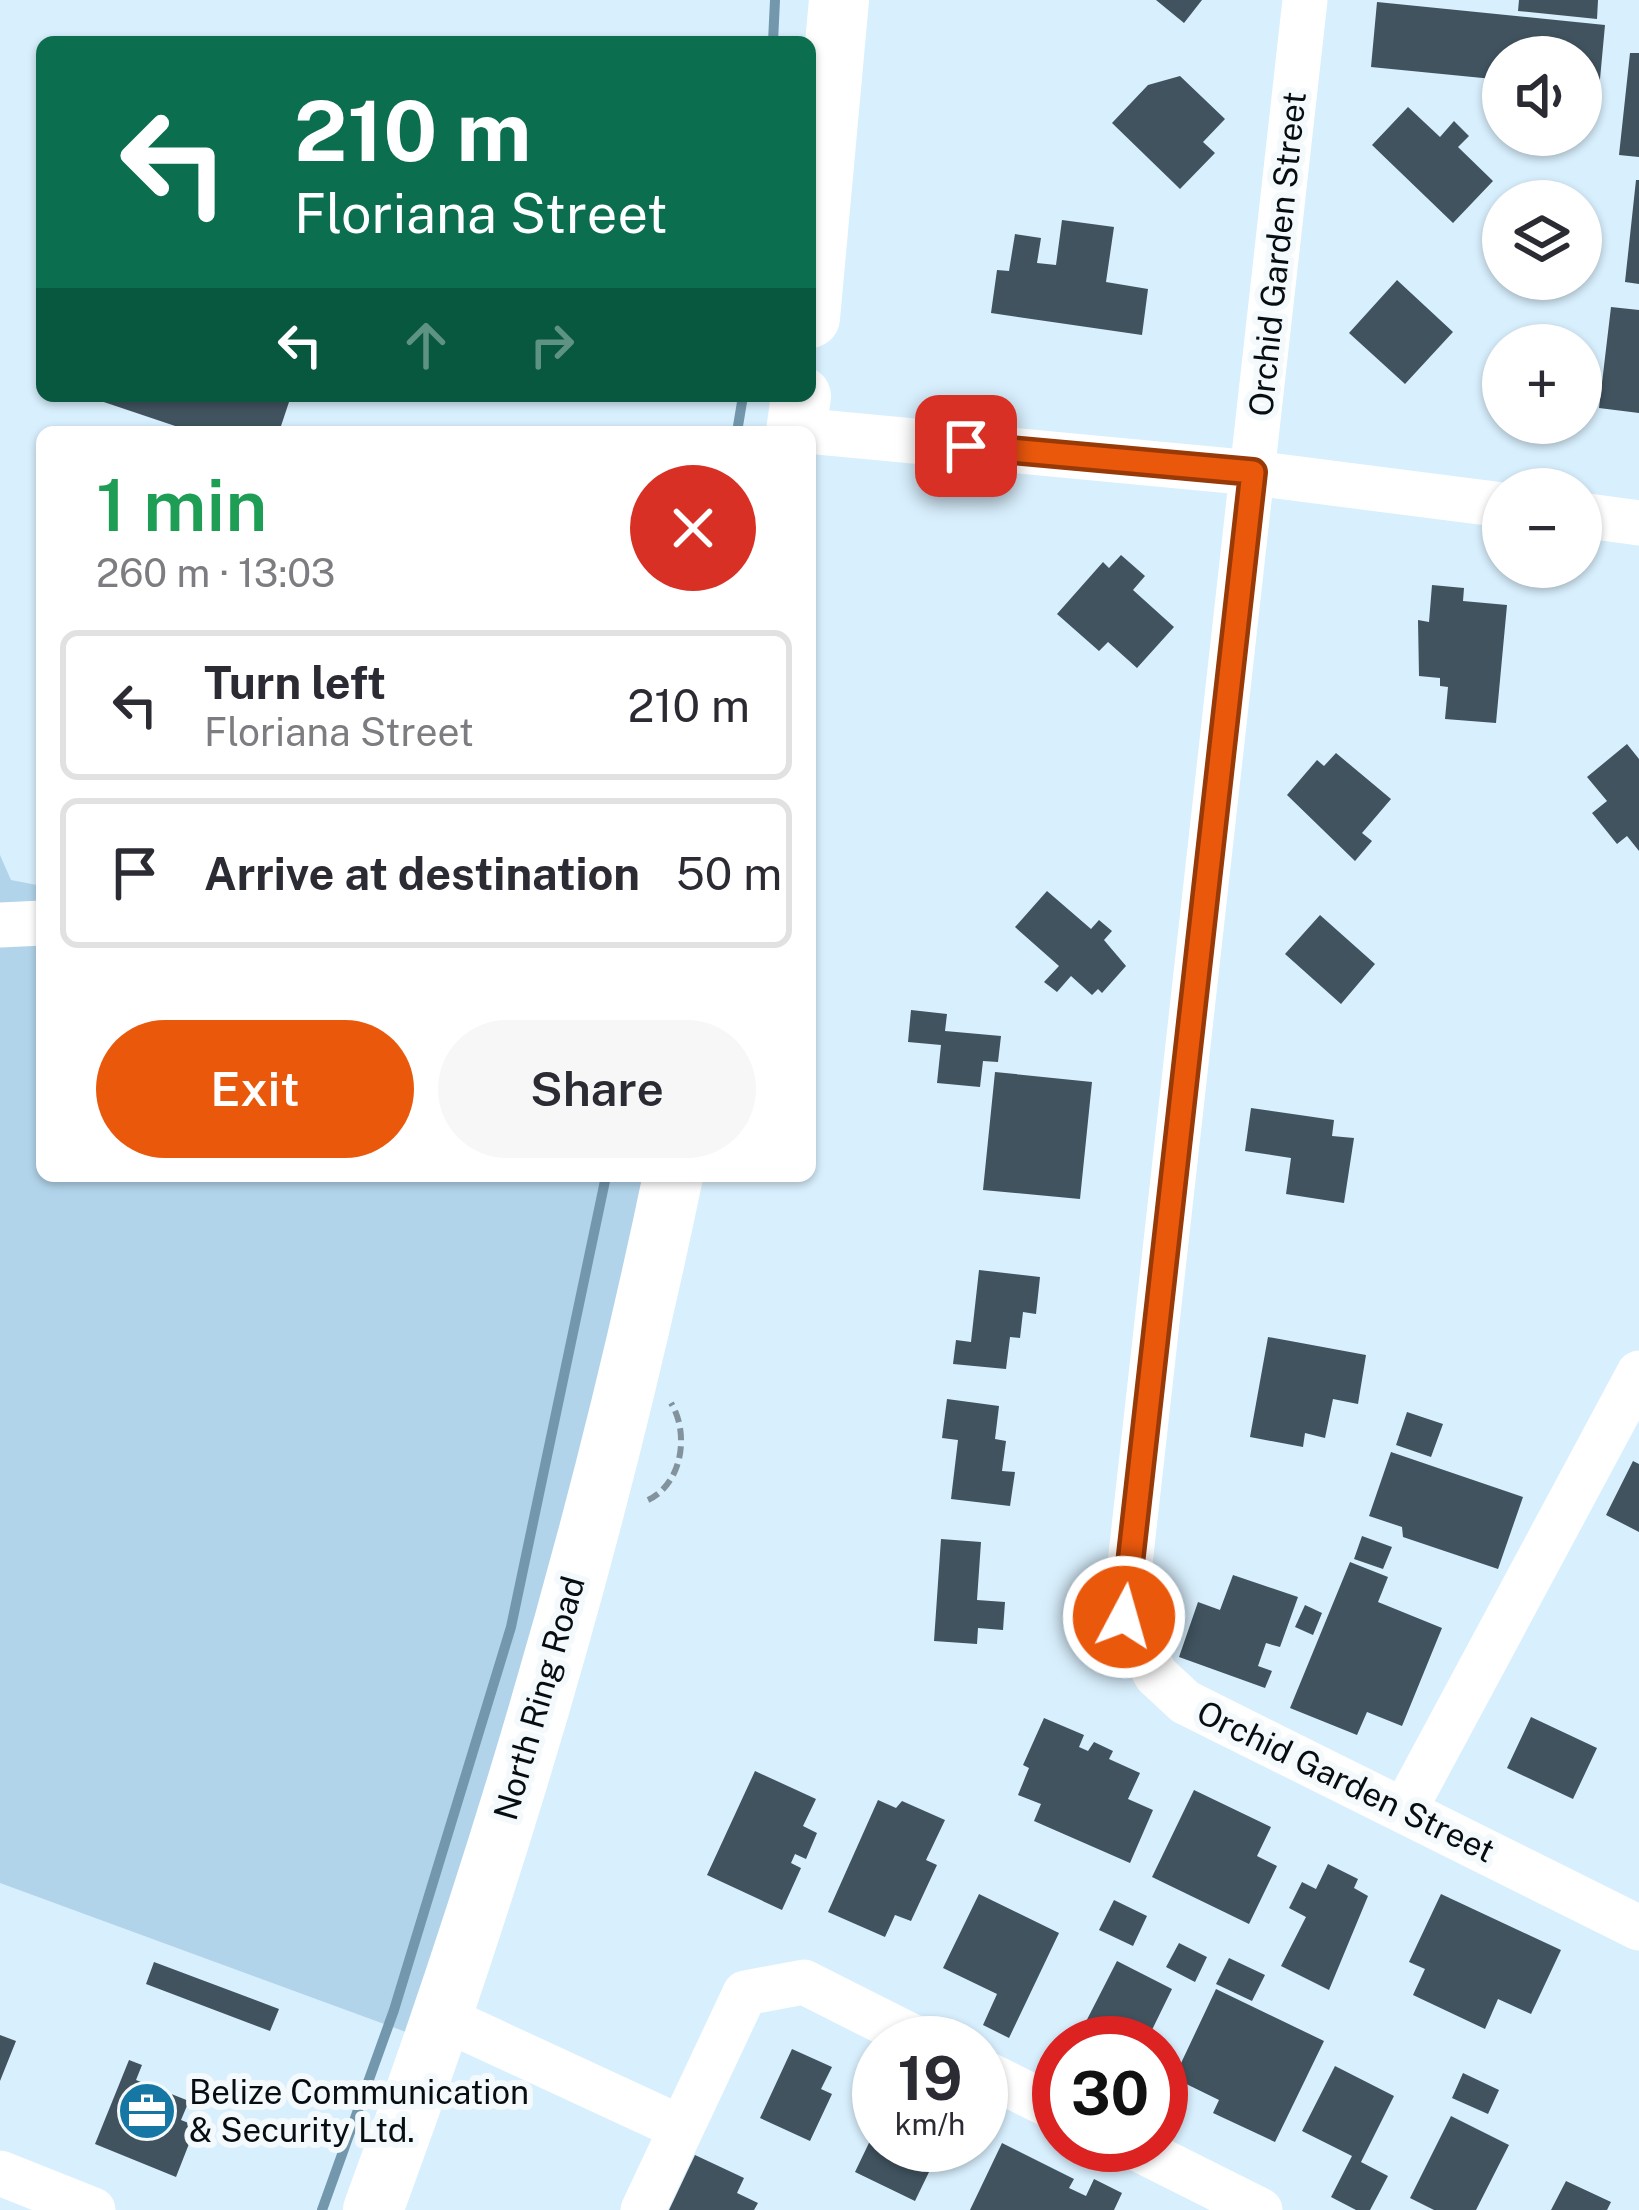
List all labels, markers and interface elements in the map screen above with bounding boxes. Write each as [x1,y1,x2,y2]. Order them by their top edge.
map controls [1482,36,1602,588]
button: sound [1482,36,1602,156]
text: 210 m [294,81,532,180]
icon: left [96,84,252,240]
street label: Orchid Garden Street [1241,90,1313,418]
button: layers [1482,180,1602,300]
text: Floriana Street [294,182,668,245]
icon: left [267,312,333,378]
icon: ahead [393,312,459,378]
icon: right [519,312,585,378]
button: + [1482,324,1602,444]
pin [915,395,1017,497]
icon: arrive [933,413,999,479]
text: 1 min [96,463,267,547]
button: close [630,465,756,591]
button: − [1482,468,1602,588]
text: 260 m · 13:03 [96,550,335,596]
text: Turn left [204,656,386,709]
icon: left [102,672,168,738]
text: 210 m [627,679,750,732]
text: Floriana Street [204,709,474,755]
icon: arrive [102,840,168,906]
text: Arrive at destination [204,847,640,900]
text: 50 m [676,847,782,900]
button: Exit [96,1020,414,1158]
button: Share [438,1020,756,1158]
position arrow [1061,1554,1187,1680]
street label: North Ring Road [486,1572,592,1824]
street label: Orchid Garden Street [1191,1692,1501,1870]
speed limit sign: 30 [1032,2016,1188,2172]
text: 19 [897,2043,963,2114]
place label: Belize Communication & Security Ltd. [189,2073,529,2149]
office icon: Belize Communication & Security Ltd. [116,2080,178,2142]
text: km/h [895,2106,965,2142]

